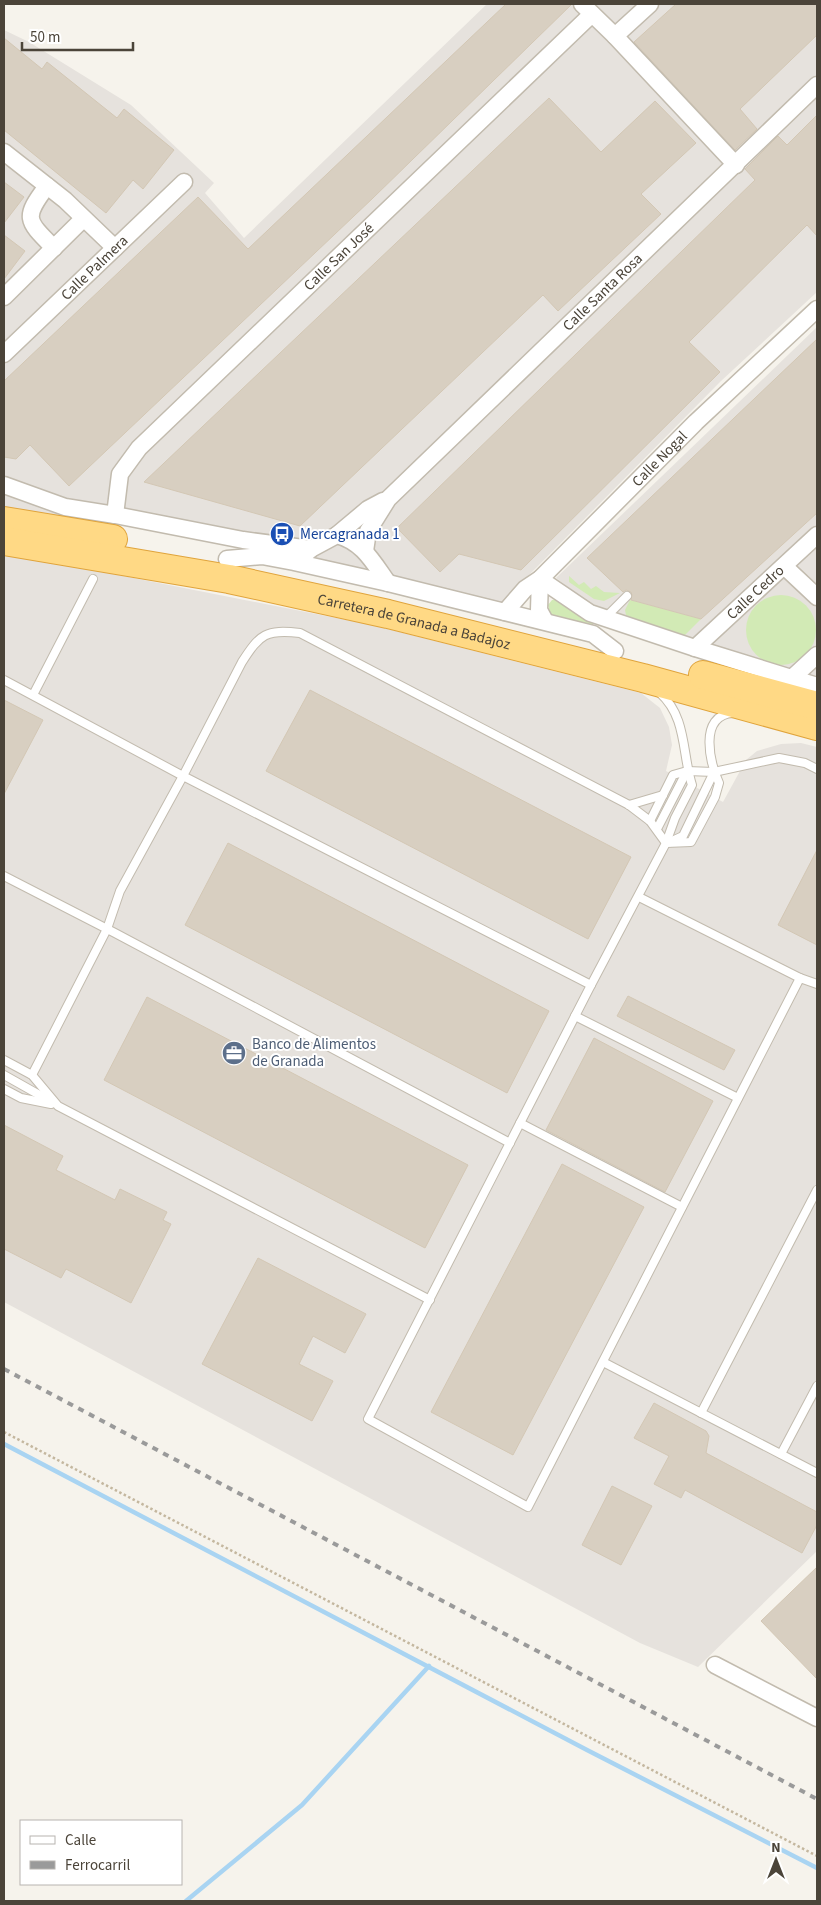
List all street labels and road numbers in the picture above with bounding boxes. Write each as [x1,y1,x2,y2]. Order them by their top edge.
street label: Calle San José [299,218,379,296]
street label: Calle Palmera [56,231,133,305]
street label: Calle Santa Rosa [558,249,647,336]
street label: Calle Nogal [627,426,692,492]
street label: Calle Cedro [722,561,789,625]
street label: Carretera de Granada a Badajoz [315,589,512,655]

